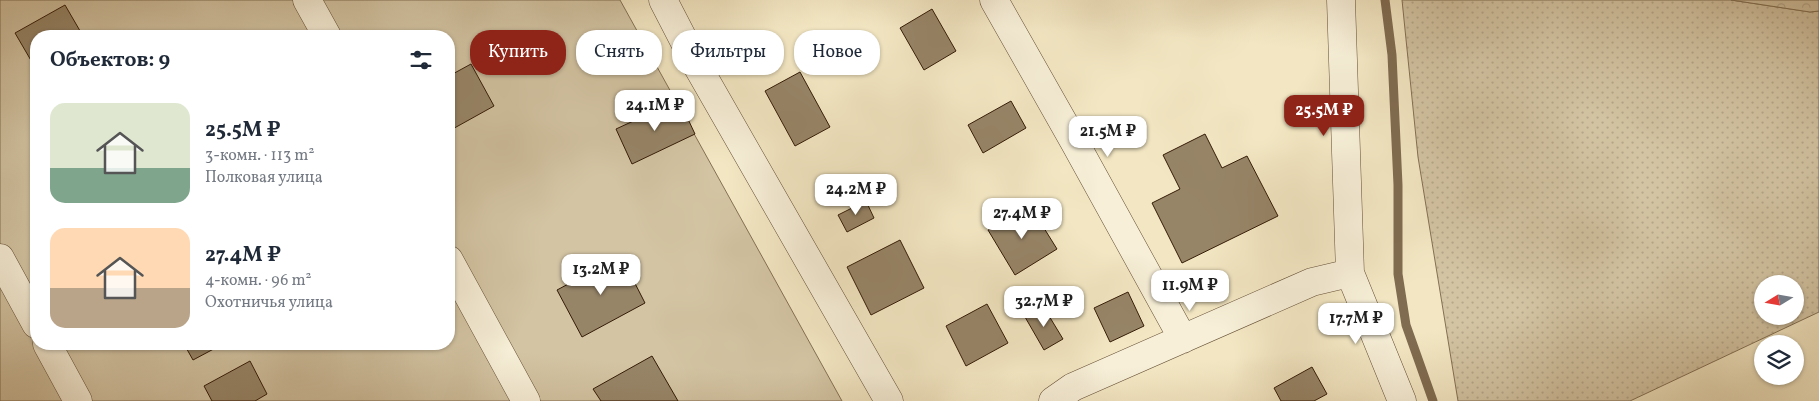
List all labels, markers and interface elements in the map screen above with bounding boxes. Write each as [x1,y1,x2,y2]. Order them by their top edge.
chip: Купить [470,30,566,75]
chip: Снять [576,30,662,75]
chip: Фильтры [672,30,784,75]
chip: Новое [794,30,880,75]
text: Объектов: 9 [50,46,170,75]
icon: filters [407,46,435,74]
pin: 24.1M ₽ [609,90,701,132]
pin: 25.5M ₽ [1278,94,1370,137]
text: 24.1M ₽ [626,95,684,117]
text: 25.5M ₽ [1295,100,1353,122]
text: 25.5M ₽ [205,116,281,145]
pin: 21.5M ₽ [1062,116,1154,158]
text: 21.5M ₽ [1080,121,1136,143]
icon: home [90,123,150,183]
text: 3-комн. · 113 m² [205,145,314,167]
text: Полковая улица [205,167,323,189]
pin: 24.2M ₽ [810,174,902,216]
text: 24.2M ₽ [826,179,886,201]
pin: 27.4M ₽ [976,198,1068,240]
text: 27.4M ₽ [993,203,1051,225]
text: 27.4M ₽ [205,241,281,270]
icon: home [90,248,150,308]
pin: 13.2M ₽ [555,254,647,296]
text: 13.2M ₽ [572,259,630,281]
text: 4-комн. · 96 m² [205,270,312,292]
pin: 11.9M ₽ [1144,270,1236,312]
text: 11.9M ₽ [1162,275,1218,297]
north arrow [1754,275,1804,325]
map controls [1754,275,1804,385]
pin: 32.7M ₽ [998,286,1090,328]
text: 32.7M ₽ [1015,291,1073,313]
text: Охотничья улица [205,292,333,314]
pin: 17.7M ₽ [1310,302,1402,345]
text: 17.7M ₽ [1329,308,1383,330]
button: layers [1754,335,1804,385]

